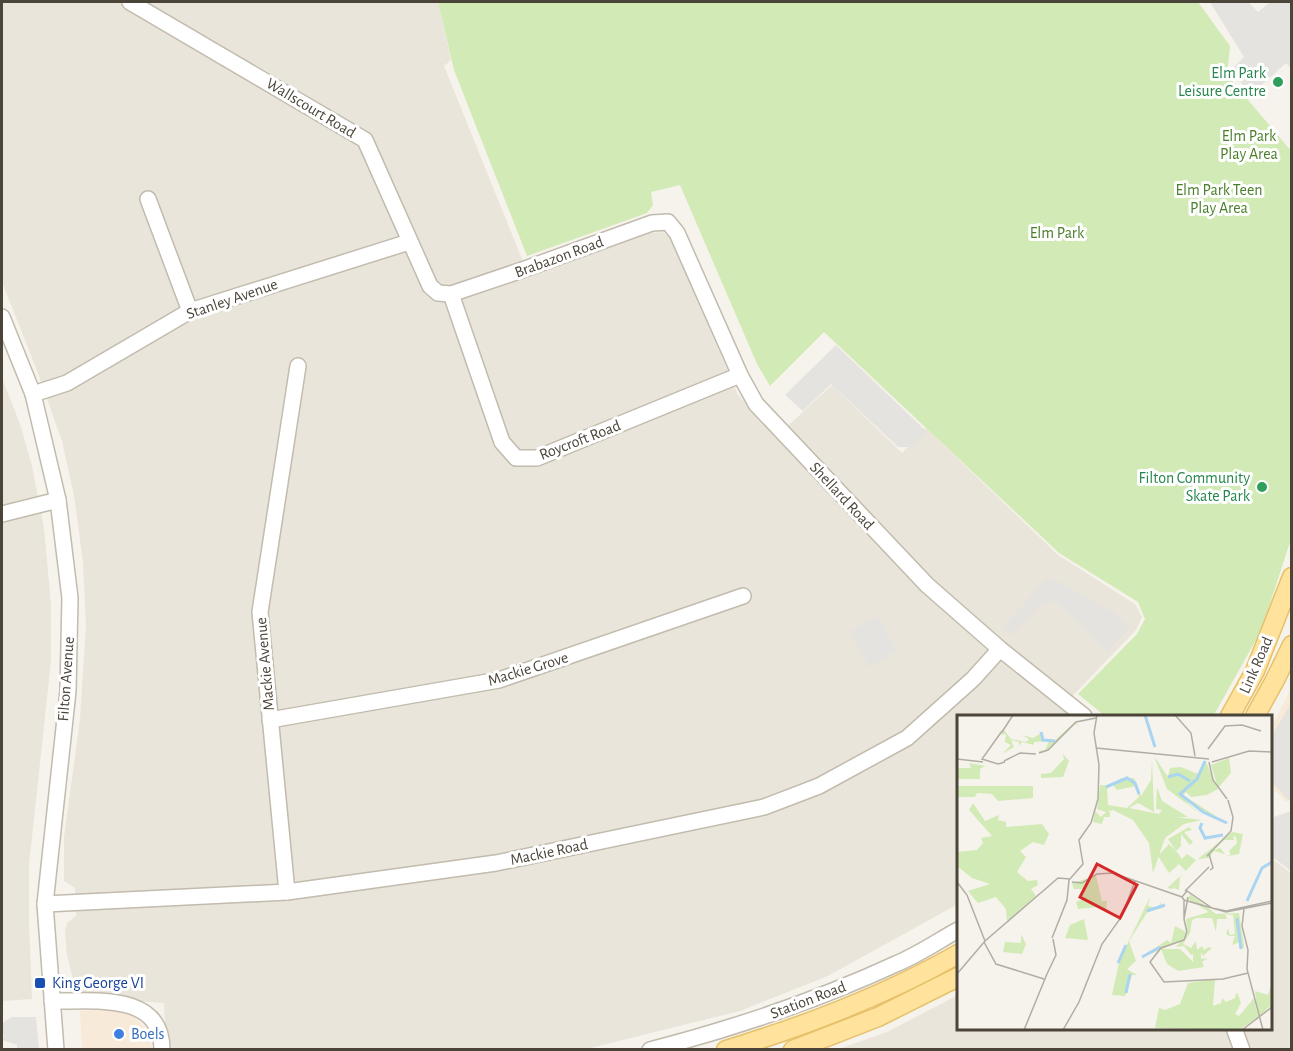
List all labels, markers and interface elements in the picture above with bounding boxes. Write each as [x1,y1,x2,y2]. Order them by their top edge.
place label: Elm Park Leisure Centre [1178,65,1267,99]
street label: Wallscourt Road [263,75,359,141]
marker: Elm Park Leisure Centre [1271,75,1285,89]
park label: Elm Park Play Area [1220,128,1278,163]
park label: Elm Park Teen Play Area [1175,182,1263,217]
park label: Elm Park [1030,225,1085,241]
street label: Brabazon Road [512,234,606,280]
street label: Stanley Avenue [184,276,280,323]
street label: Roycroft Road [537,417,623,464]
street label: Shellard Road [807,459,877,533]
place label: Filton Community Skate Park [1139,470,1251,504]
marker: Filton Community Skate Park [1255,480,1269,494]
street label: Mackie Avenue [253,617,277,711]
street label: Link Road [1236,634,1276,696]
street label: Filton Avenue [55,636,77,722]
street label: Mackie Grove [486,649,570,689]
inset map [957,715,1272,1030]
street label: Mackie Road [509,836,589,868]
place label: King George VI [52,975,144,991]
marker: King George VI [33,976,47,990]
street label: Station Road [768,978,848,1022]
place label: Boels [131,1026,165,1042]
marker: Boels [112,1027,126,1041]

